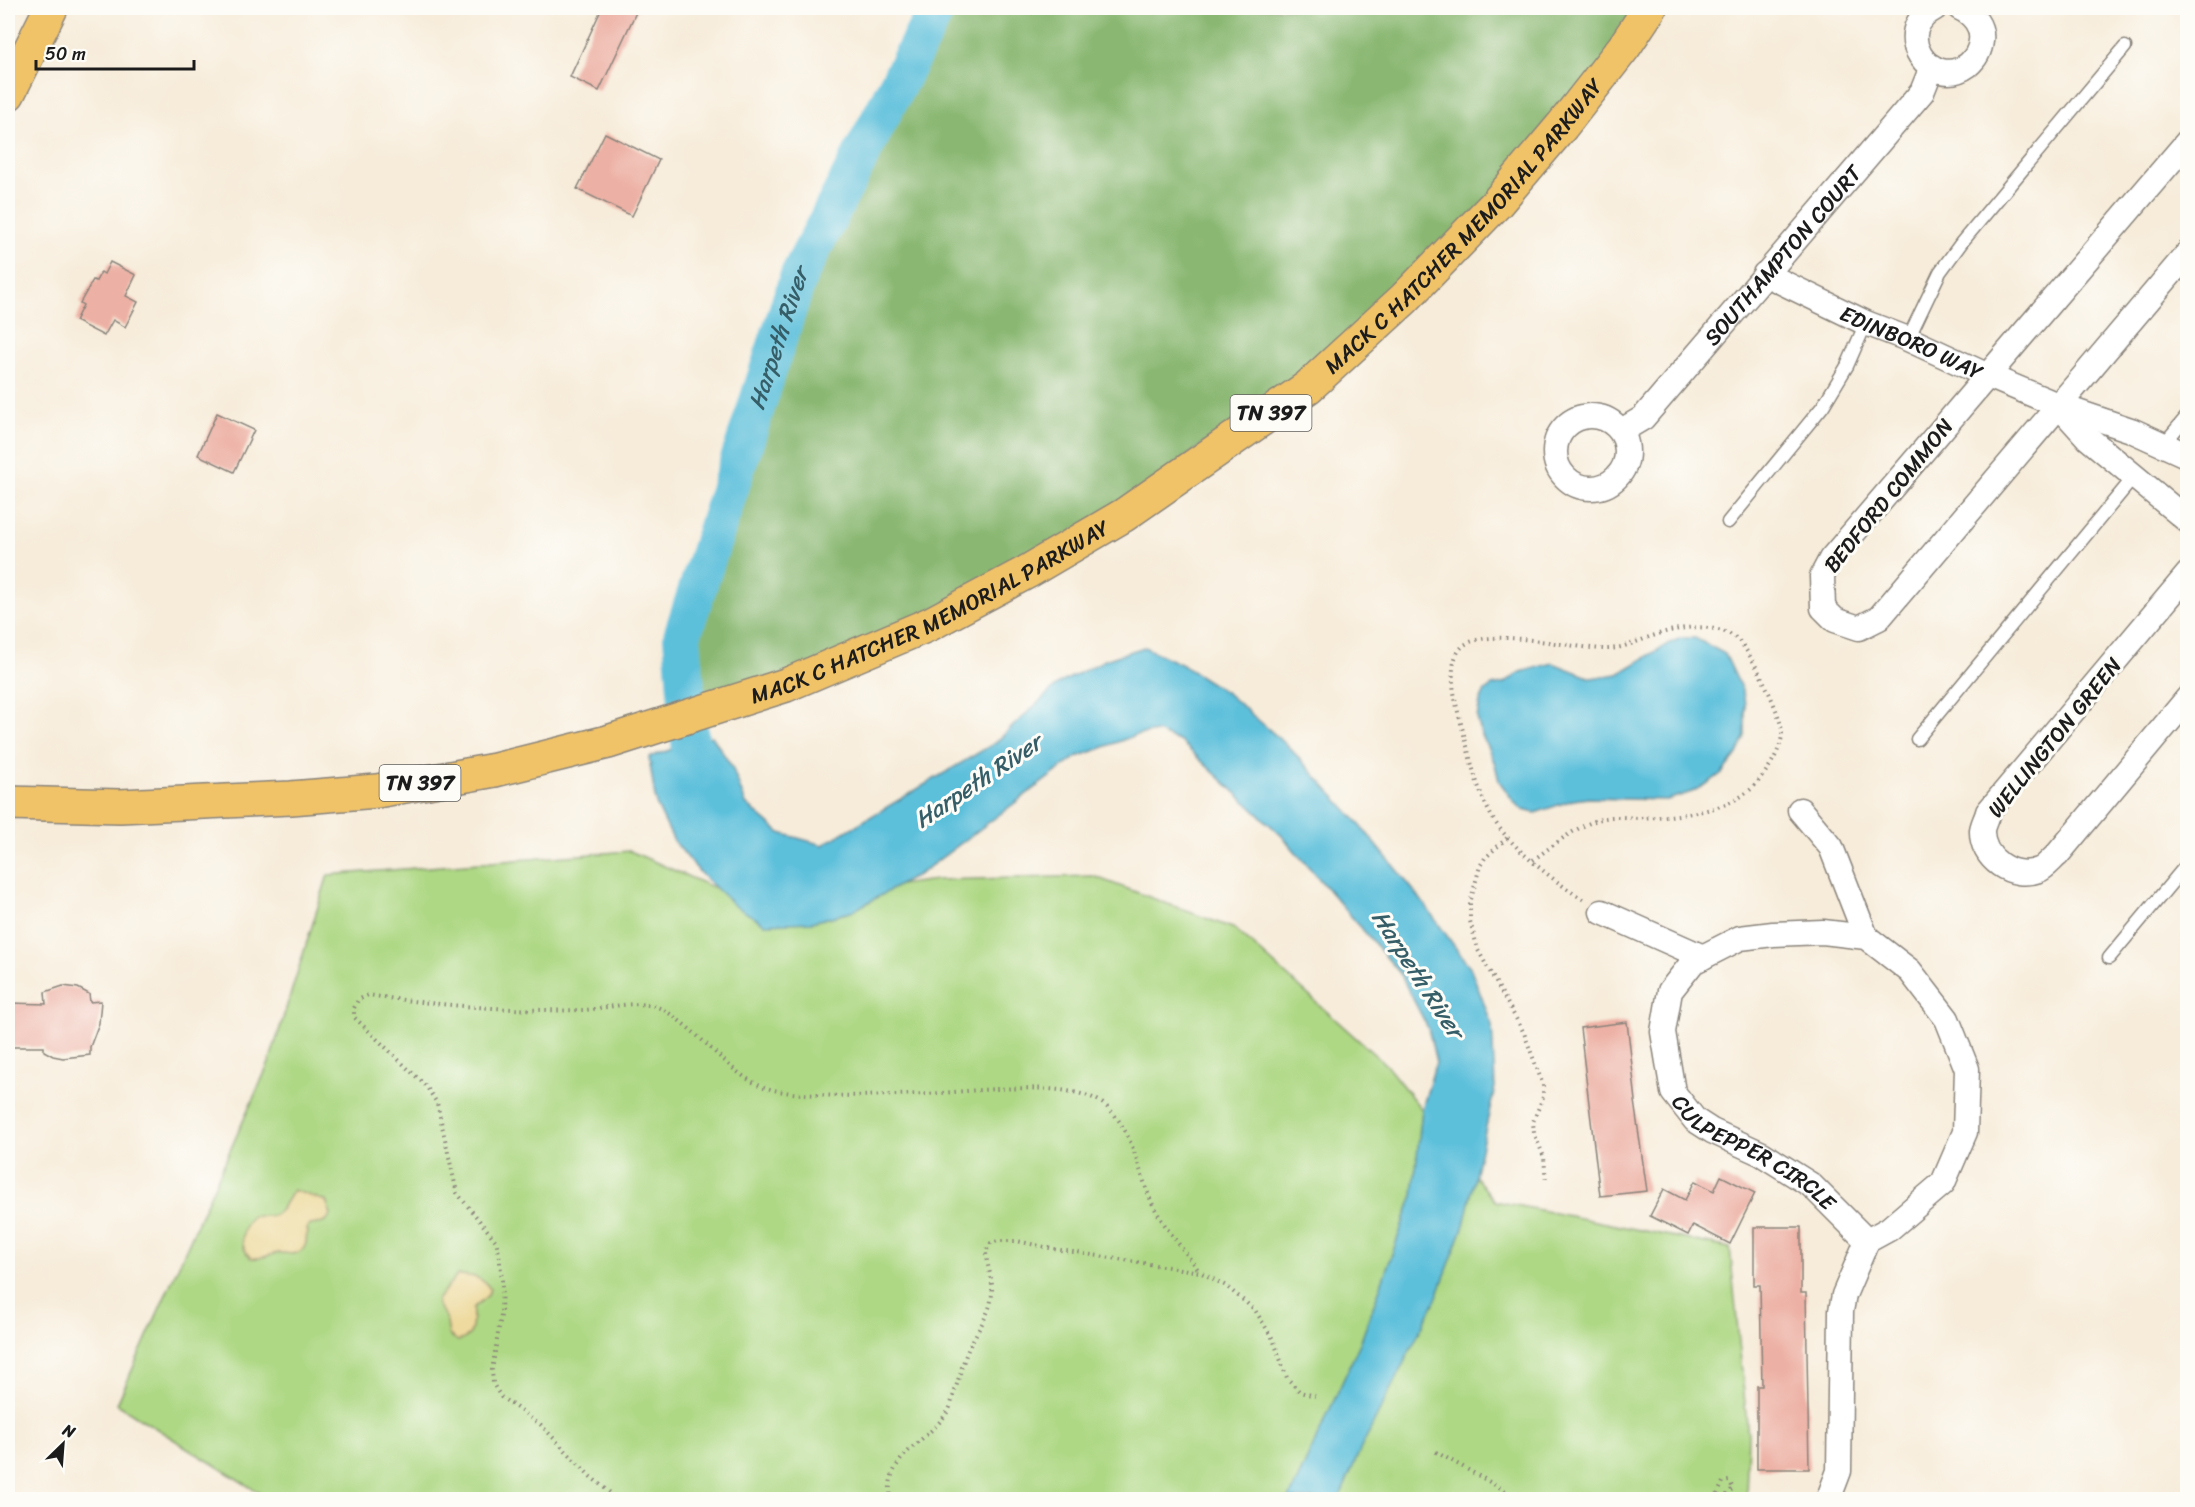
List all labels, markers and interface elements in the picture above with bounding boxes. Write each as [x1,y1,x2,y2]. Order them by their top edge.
scale bar [36,33,194,71]
text: 50 m [45,38,86,70]
street label: MACK C HATCHER MEMORIAL PARKWAY [1315,68,1614,384]
street label: SOUTHAMPTON COURT [1694,155,1873,355]
water label: Harpeth River [736,256,823,415]
street label: EDINBORO WAY [1833,294,1991,392]
road number: TN 397 [1230,395,1312,431]
street label: BEDFORD COMMON [1813,409,1963,582]
street label: MACK C HATCHER MEMORIAL PARKWAY [745,508,1118,715]
street label: WELLINGTON GREEN [1977,648,2132,826]
water label: Harpeth River [905,720,1054,839]
road number: TN 397 [380,765,460,801]
water label: Harpeth River [1360,901,1478,1051]
street label: CULPEPPER CIRCLE [1661,1085,1847,1221]
north arrow [33,1414,93,1474]
text: N [57,1415,81,1447]

